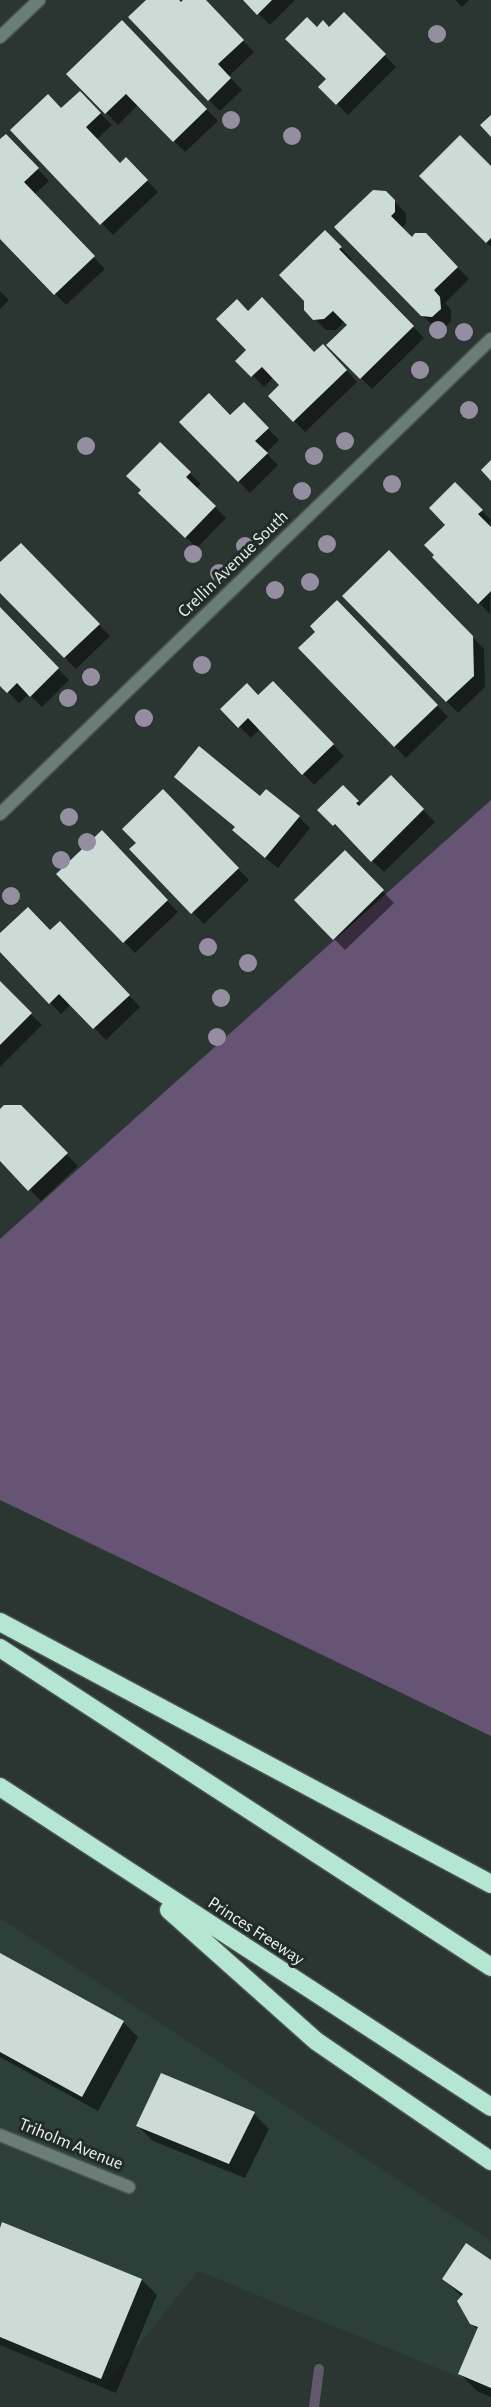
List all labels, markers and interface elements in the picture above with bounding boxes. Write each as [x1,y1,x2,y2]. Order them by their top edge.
street label: Crellin Avenue South [173,506,293,622]
street label: Princes Freeway [204,1892,308,1970]
street label: Triholm Avenue [16,2113,126,2175]

